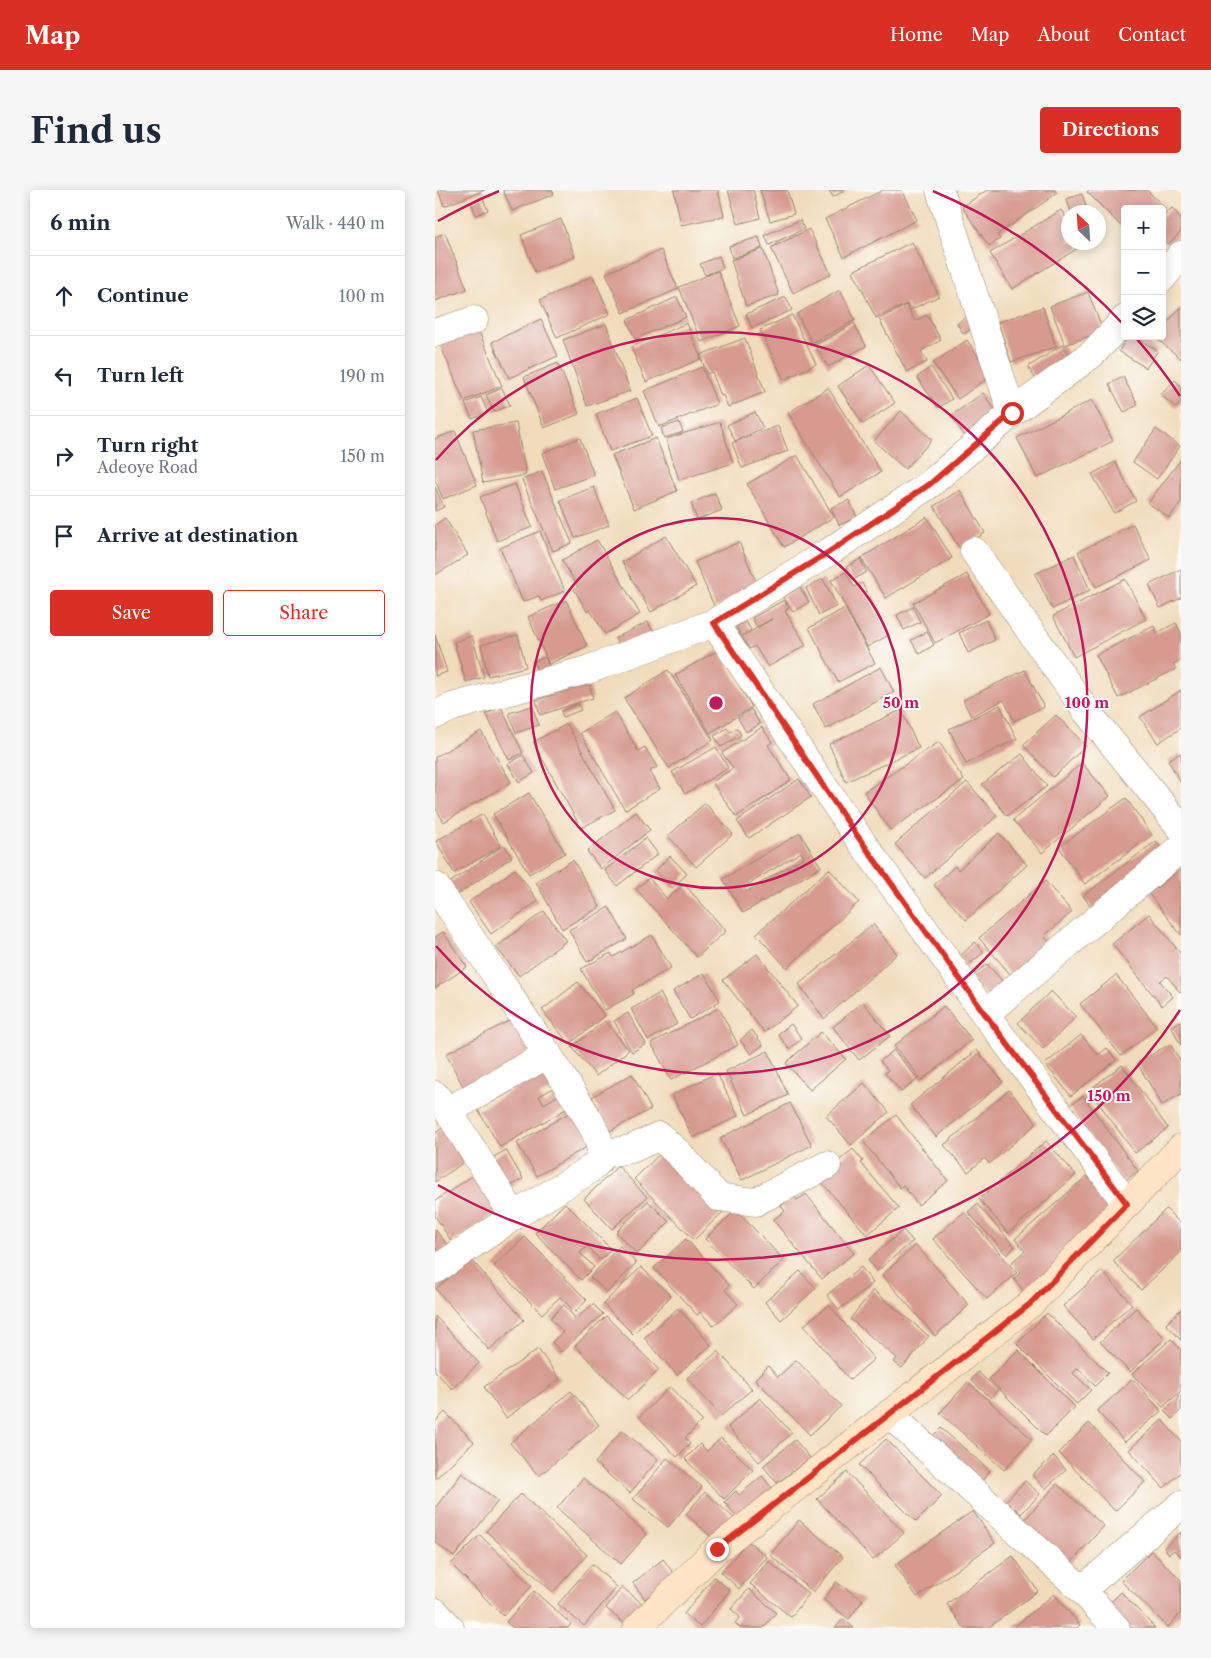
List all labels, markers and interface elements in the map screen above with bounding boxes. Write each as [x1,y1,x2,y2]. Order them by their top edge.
text: Map [25,21,80,50]
text: Home [890,24,943,46]
text: Map [971,24,1009,46]
text: About [1037,24,1090,46]
text: Contact [1118,24,1186,46]
button: Directions [1040,107,1181,153]
text: Find us [30,109,162,152]
north arrow [1061,205,1106,250]
map controls [1121,205,1166,340]
button: + [1121,205,1166,250]
text: 6 min [50,210,111,235]
text: Walk · 440 m [286,213,385,233]
button: − [1121,250,1166,295]
icon: ahead [50,282,78,310]
text: Continue [97,284,189,307]
text: 100 m [339,286,385,306]
button: layers [1121,295,1166,340]
icon: left [50,362,78,390]
text: Turn left [97,364,184,387]
text: 190 m [340,366,385,386]
route start [1001,402,1024,425]
text: Turn right [97,434,198,457]
icon: right [50,442,78,470]
text: 150 m [340,446,385,466]
text: Adeoye Road [97,457,198,477]
icon: arrive [50,522,78,550]
text: Arrive at destination [97,524,298,547]
button: Save [50,590,213,636]
button: Share [223,590,385,636]
text: 50 m [883,693,919,712]
text: 100 m [1065,693,1109,712]
centre of rings [707,694,725,712]
text: 150 m [1087,1086,1131,1105]
route end [706,1538,729,1561]

